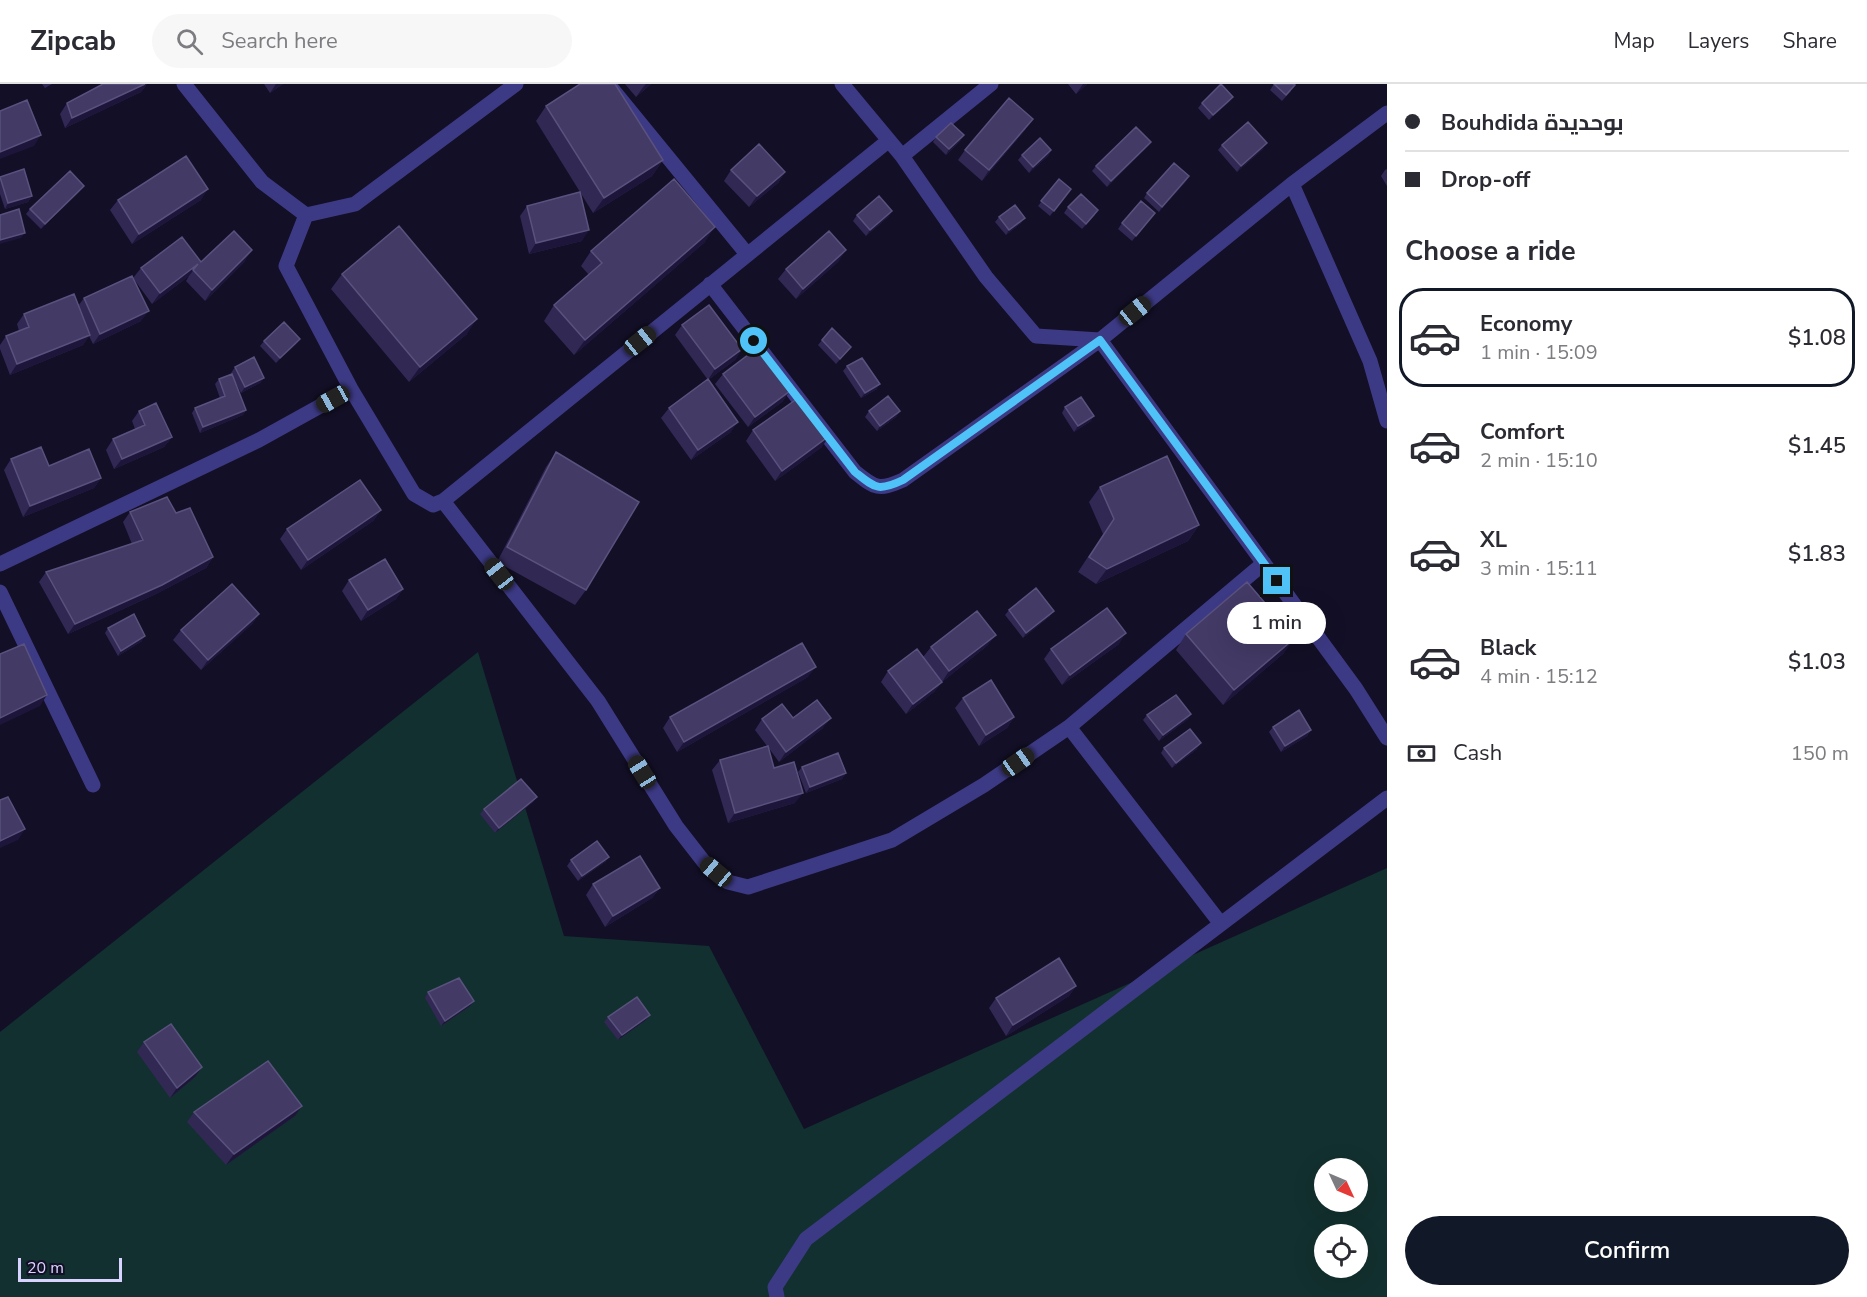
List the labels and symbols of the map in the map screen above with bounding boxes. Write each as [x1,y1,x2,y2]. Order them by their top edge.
car [1115,293,1155,329]
car [620,323,660,359]
route start [740,327,767,354]
car [313,382,353,416]
car [481,554,517,594]
route end [1263,567,1290,594]
callout: 1 min [1228,602,1326,644]
car [998,744,1038,780]
car [625,752,659,792]
car [696,854,736,890]
north arrow [1314,1158,1368,1212]
scale bar [18,1255,122,1282]

